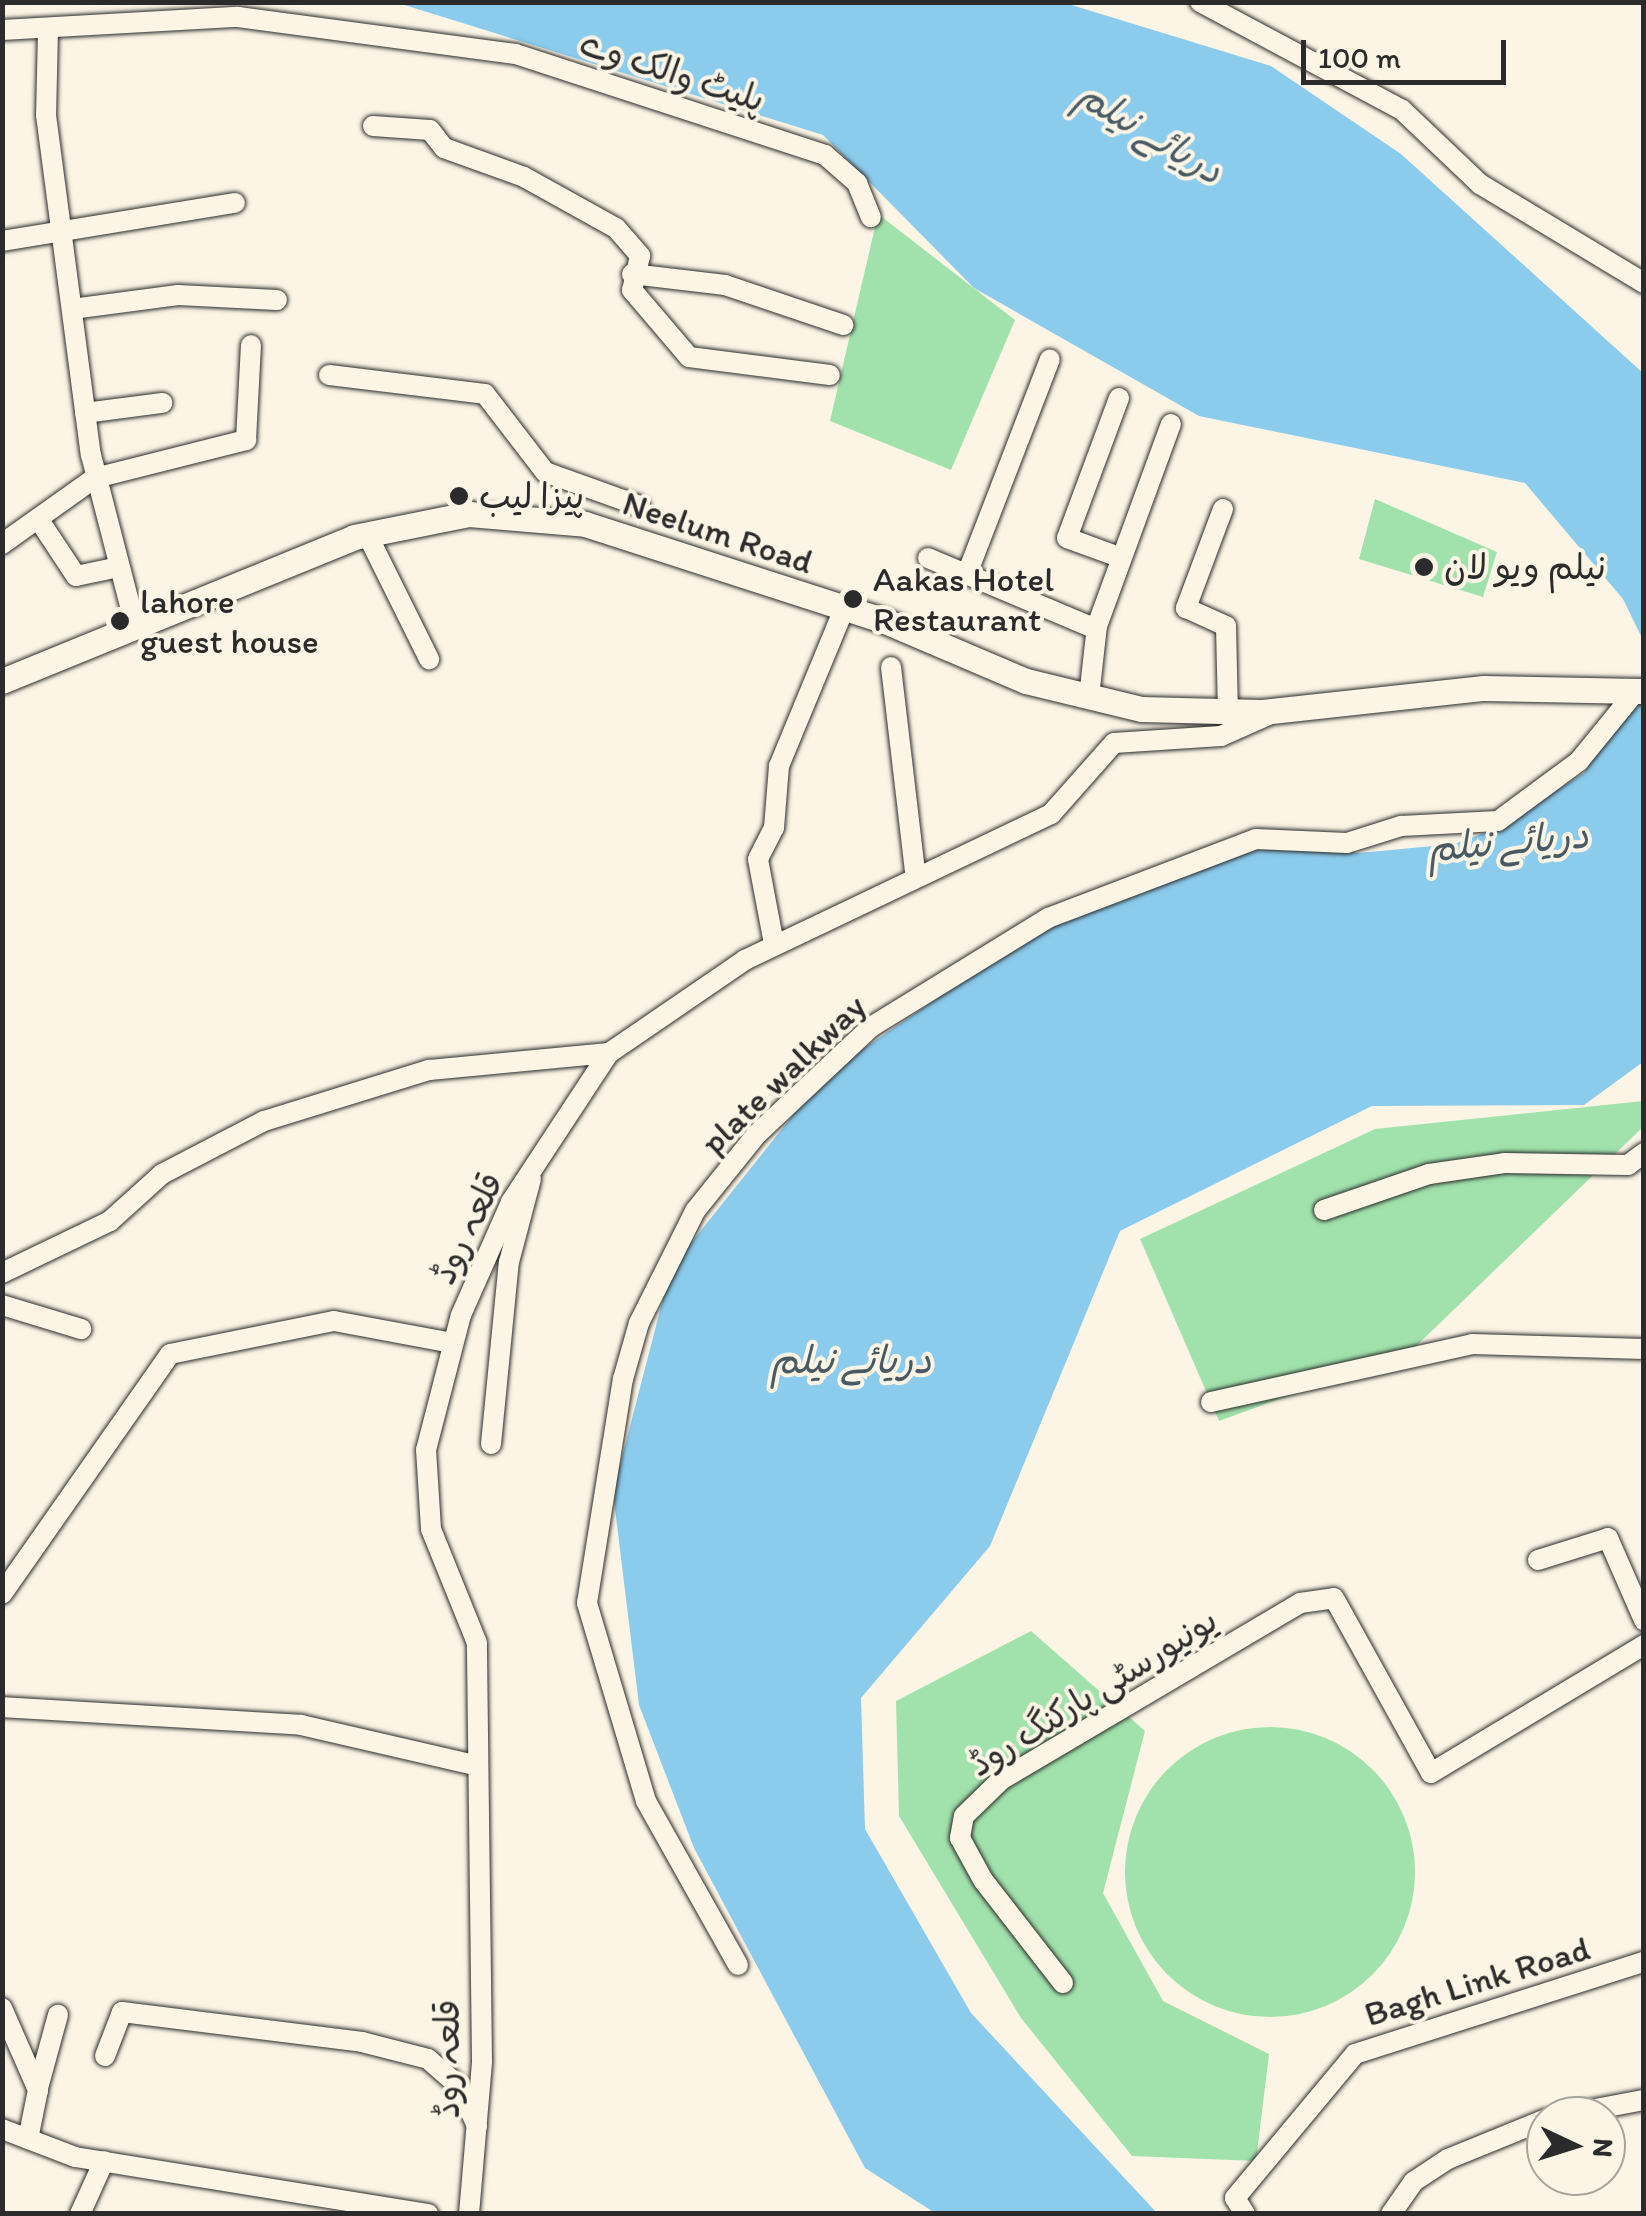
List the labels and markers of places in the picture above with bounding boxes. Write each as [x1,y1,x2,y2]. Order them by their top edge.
place label: پیزا لیب [479,475,584,517]
marker: پیزا لیب [448,485,470,507]
place label: نیلم ویو لان [1444,546,1606,588]
marker: نیلم ویو لان [1413,556,1435,578]
place label: Aakas Hotel Restaurant [873,558,1054,640]
place label: lahore guest house [140,580,319,662]
marker: Aakas Hotel Restaurant [842,588,864,610]
marker: lahore guest house [109,610,131,632]

